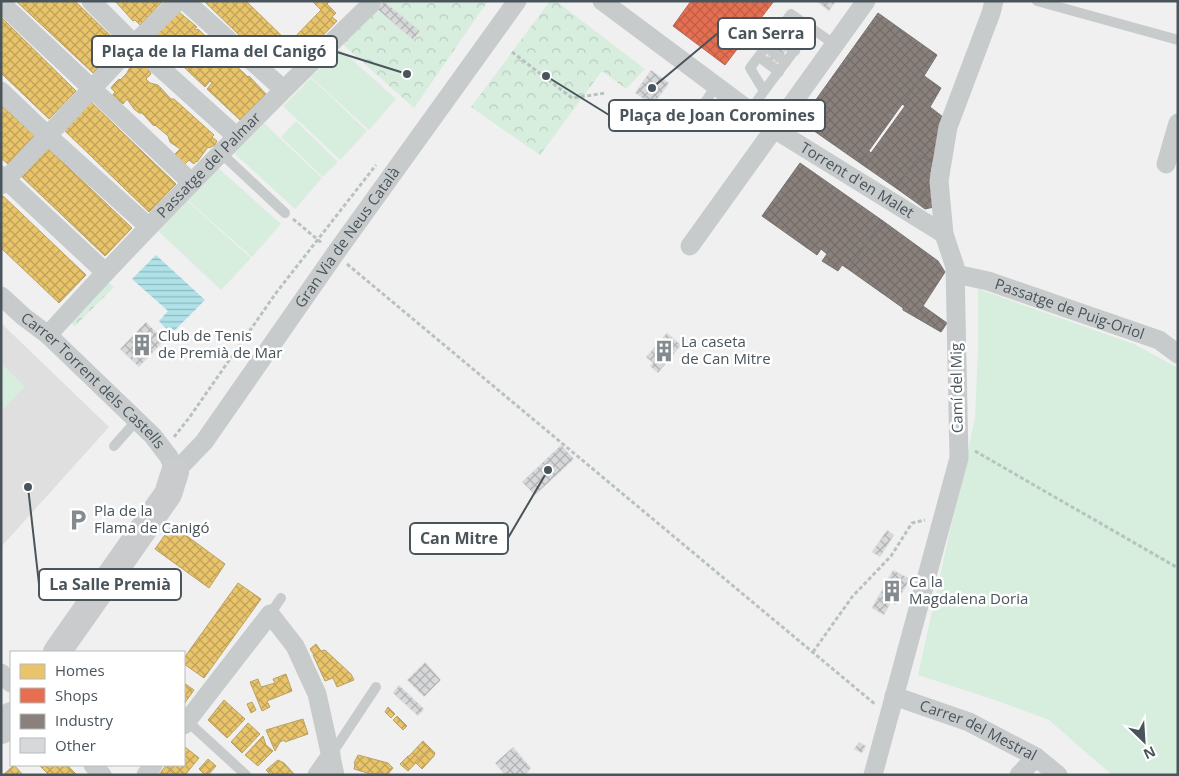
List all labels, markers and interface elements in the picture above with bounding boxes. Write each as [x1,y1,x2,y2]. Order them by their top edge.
callout: Can Serra [718,18,815,49]
text: Can Serra [728,22,805,44]
callout: Plaça de la Flama del Canigó [92,36,337,67]
text: Plaça de la Flama del Canigó [102,40,326,62]
callout: Plaça de Joan Coromines [609,100,825,131]
text: Plaça de Joan Coromines [619,104,815,126]
street label: Passatge del Palmar [152,107,265,222]
street label: Torrent d'en Malet [797,137,918,222]
street label: Gran Via de Neus Català [290,162,404,311]
street label: Passatge de Puig-Oriol [992,273,1147,343]
street label: Carrer Torrent dels Castells [17,307,170,452]
place label: Club de Tenis de Premià de Mar [158,325,282,362]
place label: La caseta de Can Mitre [681,331,771,368]
building icon: Club de Tenis de Premià de Mar [129,332,155,358]
building icon: La caseta de Can Mitre [651,338,677,364]
street label: Camí del Mig [945,343,967,433]
place label: Pla de la Flama de Canigó [94,500,209,537]
parking icon: Pla de la Flama de Canigó [65,507,91,533]
callout: Can Mitre [410,523,508,554]
text: Can Mitre [420,527,498,549]
callout: La Salle Premià [39,569,181,600]
place label: Ca la Magdalena Doria [909,571,1028,608]
text: La Salle Premià [49,573,171,595]
building icon: Ca la Magdalena Doria [879,578,905,604]
legend [10,651,185,766]
text: Homes [55,660,105,680]
text: Shops [55,685,98,705]
street label: Carrer del Mestral [917,695,1041,765]
text: Industry [55,710,113,730]
north arrow [1119,716,1169,766]
text: Other [55,735,96,755]
text: N [1141,742,1159,764]

